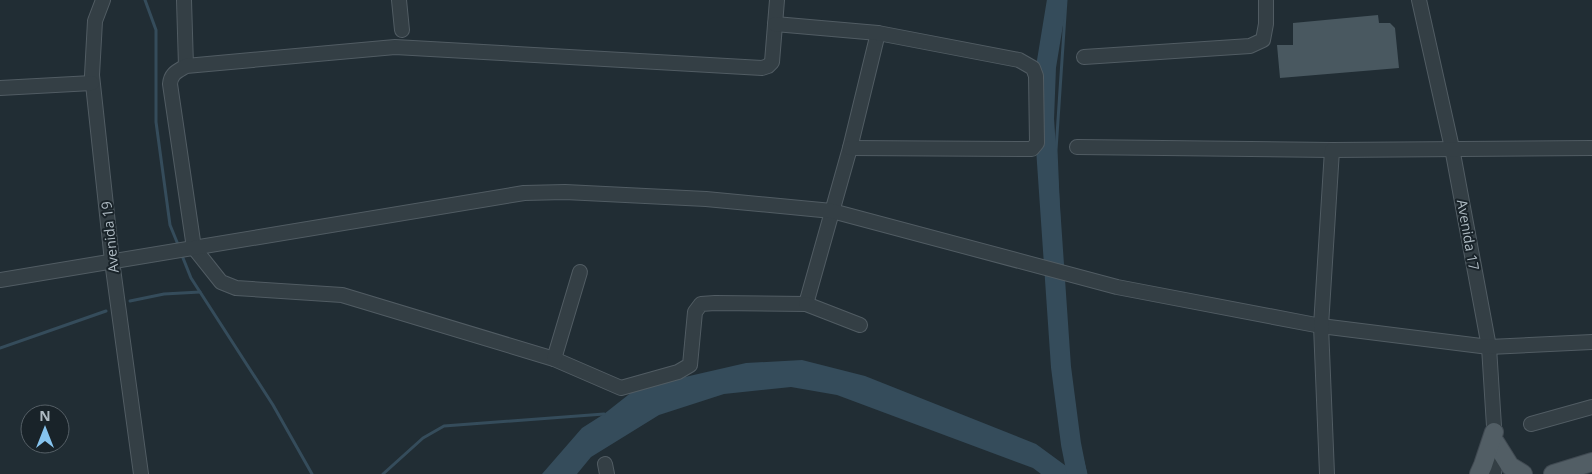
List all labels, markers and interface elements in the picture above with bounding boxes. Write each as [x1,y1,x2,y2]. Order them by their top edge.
street label: Avenida 17 [1453,198,1484,272]
street label: Avenida 19 [96,200,123,274]
north arrow [20,404,70,454]
text: N [39,406,51,425]

